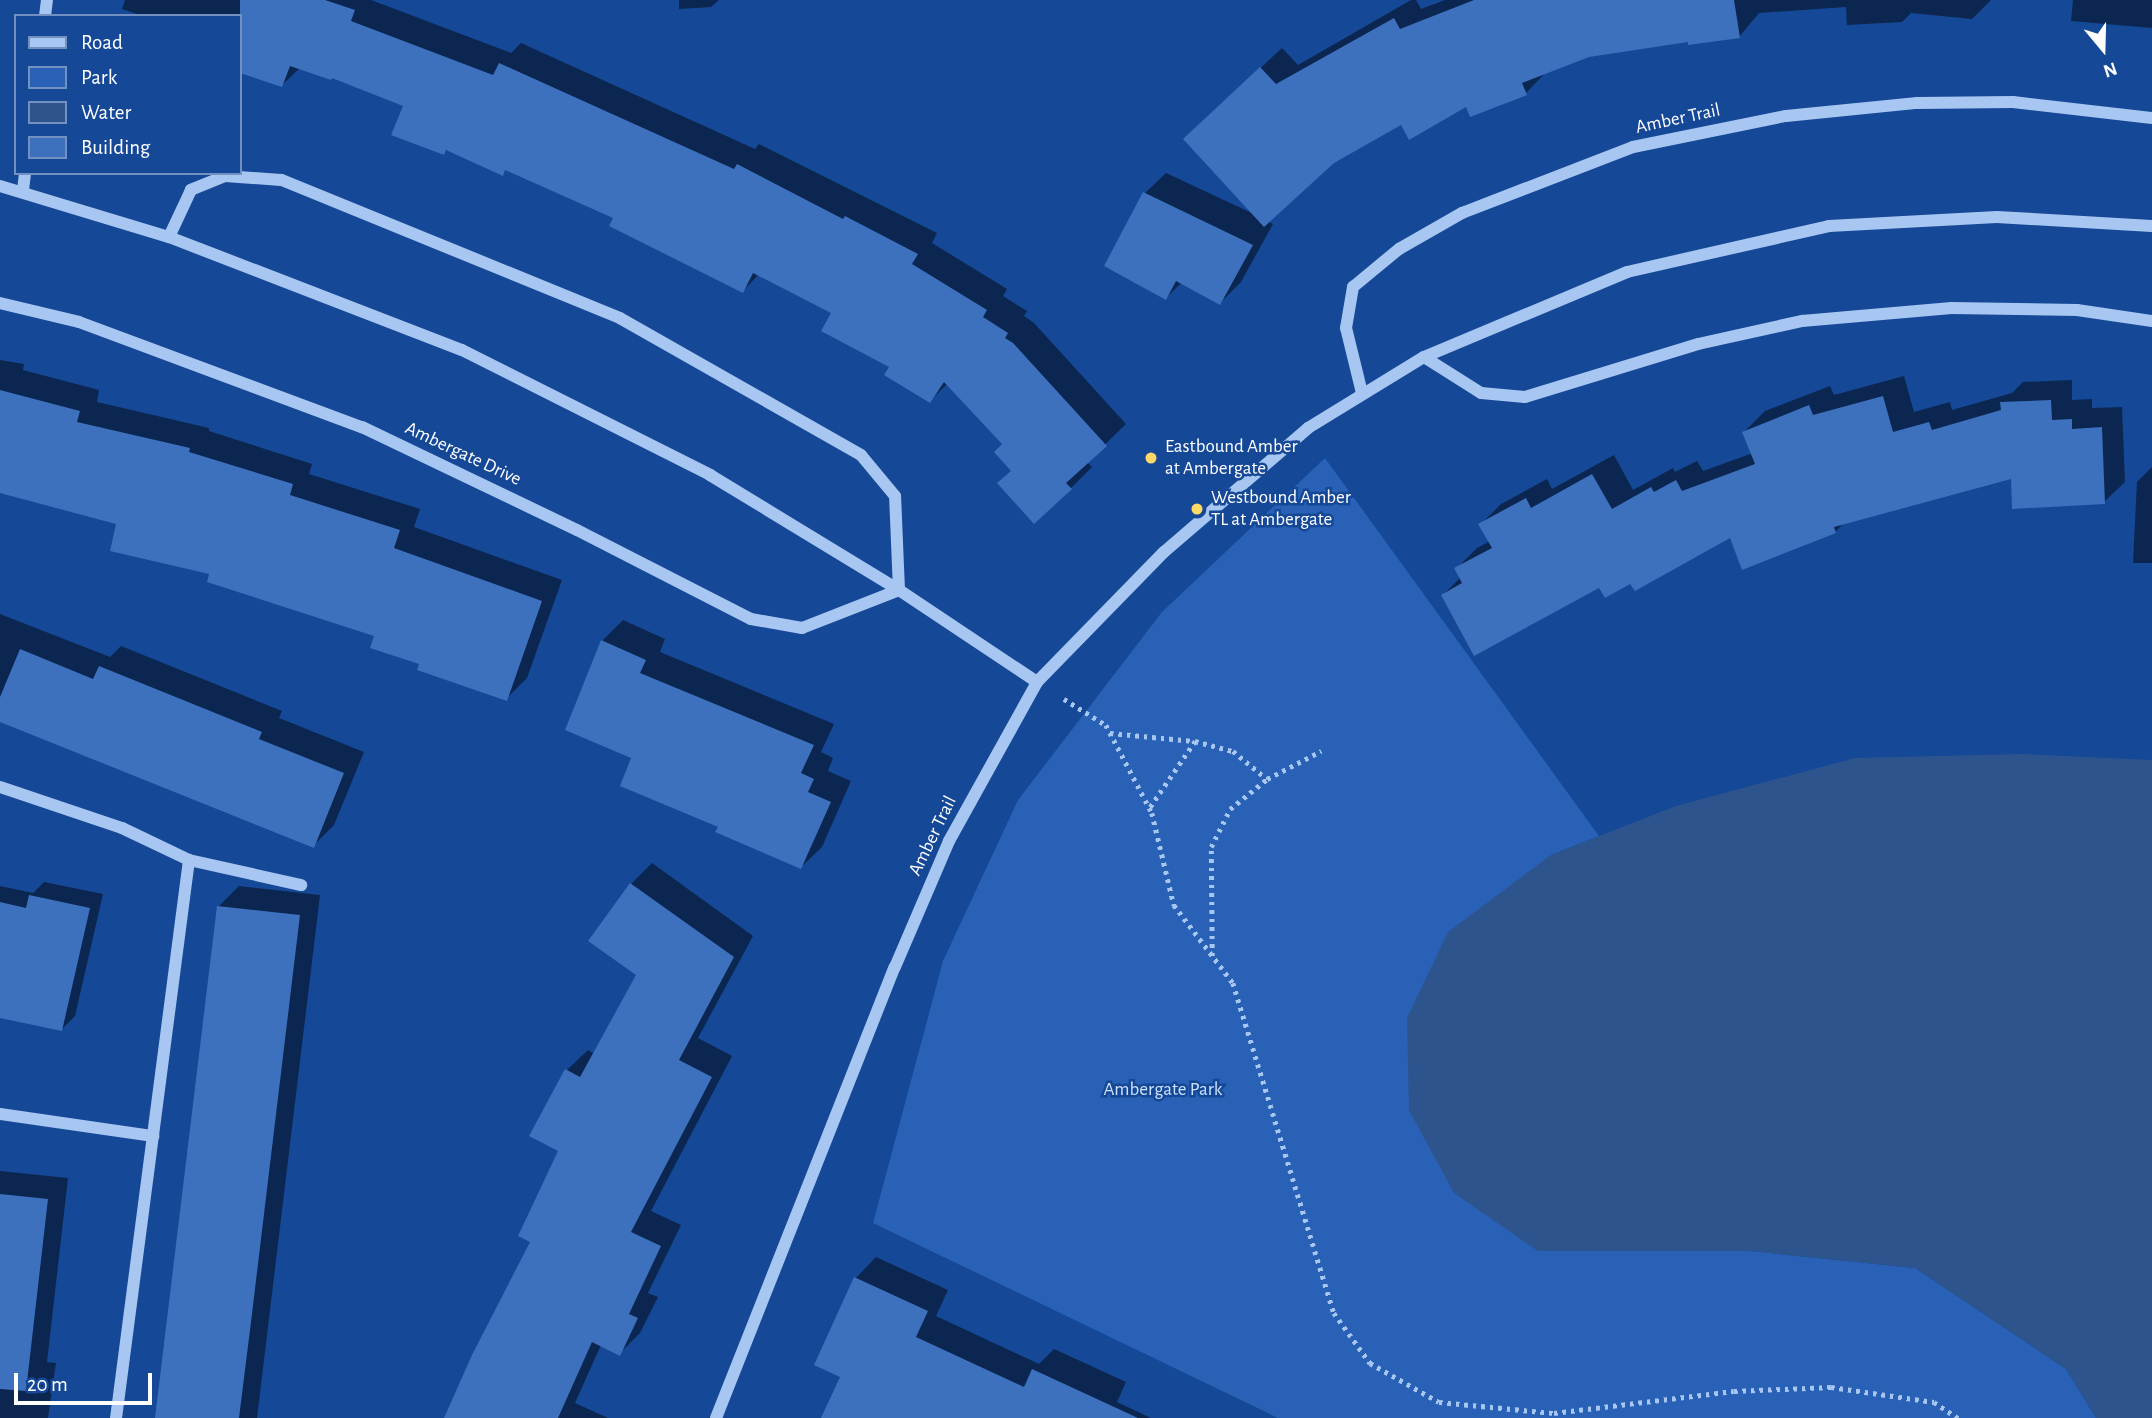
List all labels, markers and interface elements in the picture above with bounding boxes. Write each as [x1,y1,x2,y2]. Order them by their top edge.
legend [14,14,242,175]
north arrow [2068,14,2138,84]
text: Road [81,32,123,53]
text: N [2101,58,2119,80]
text: Park [81,67,117,88]
street label: Amber Trail [1634,99,1722,139]
text: Water [81,102,131,123]
text: Building [81,137,150,158]
street label: Ambergate Drive [401,417,525,491]
place label: Eastbound Amber at Ambergate [1165,436,1298,480]
marker: Eastbound Amber at Ambergate [1143,450,1159,466]
place label: Westbound Amber TL at Ambergate [1211,487,1351,531]
marker: Westbound Amber TL at Ambergate [1189,501,1205,517]
street label: Amber Trail [904,792,962,880]
park label: Ambergate Park [1104,1079,1222,1101]
scale bar [18,1358,156,1402]
text: 20 m [27,1374,68,1395]

